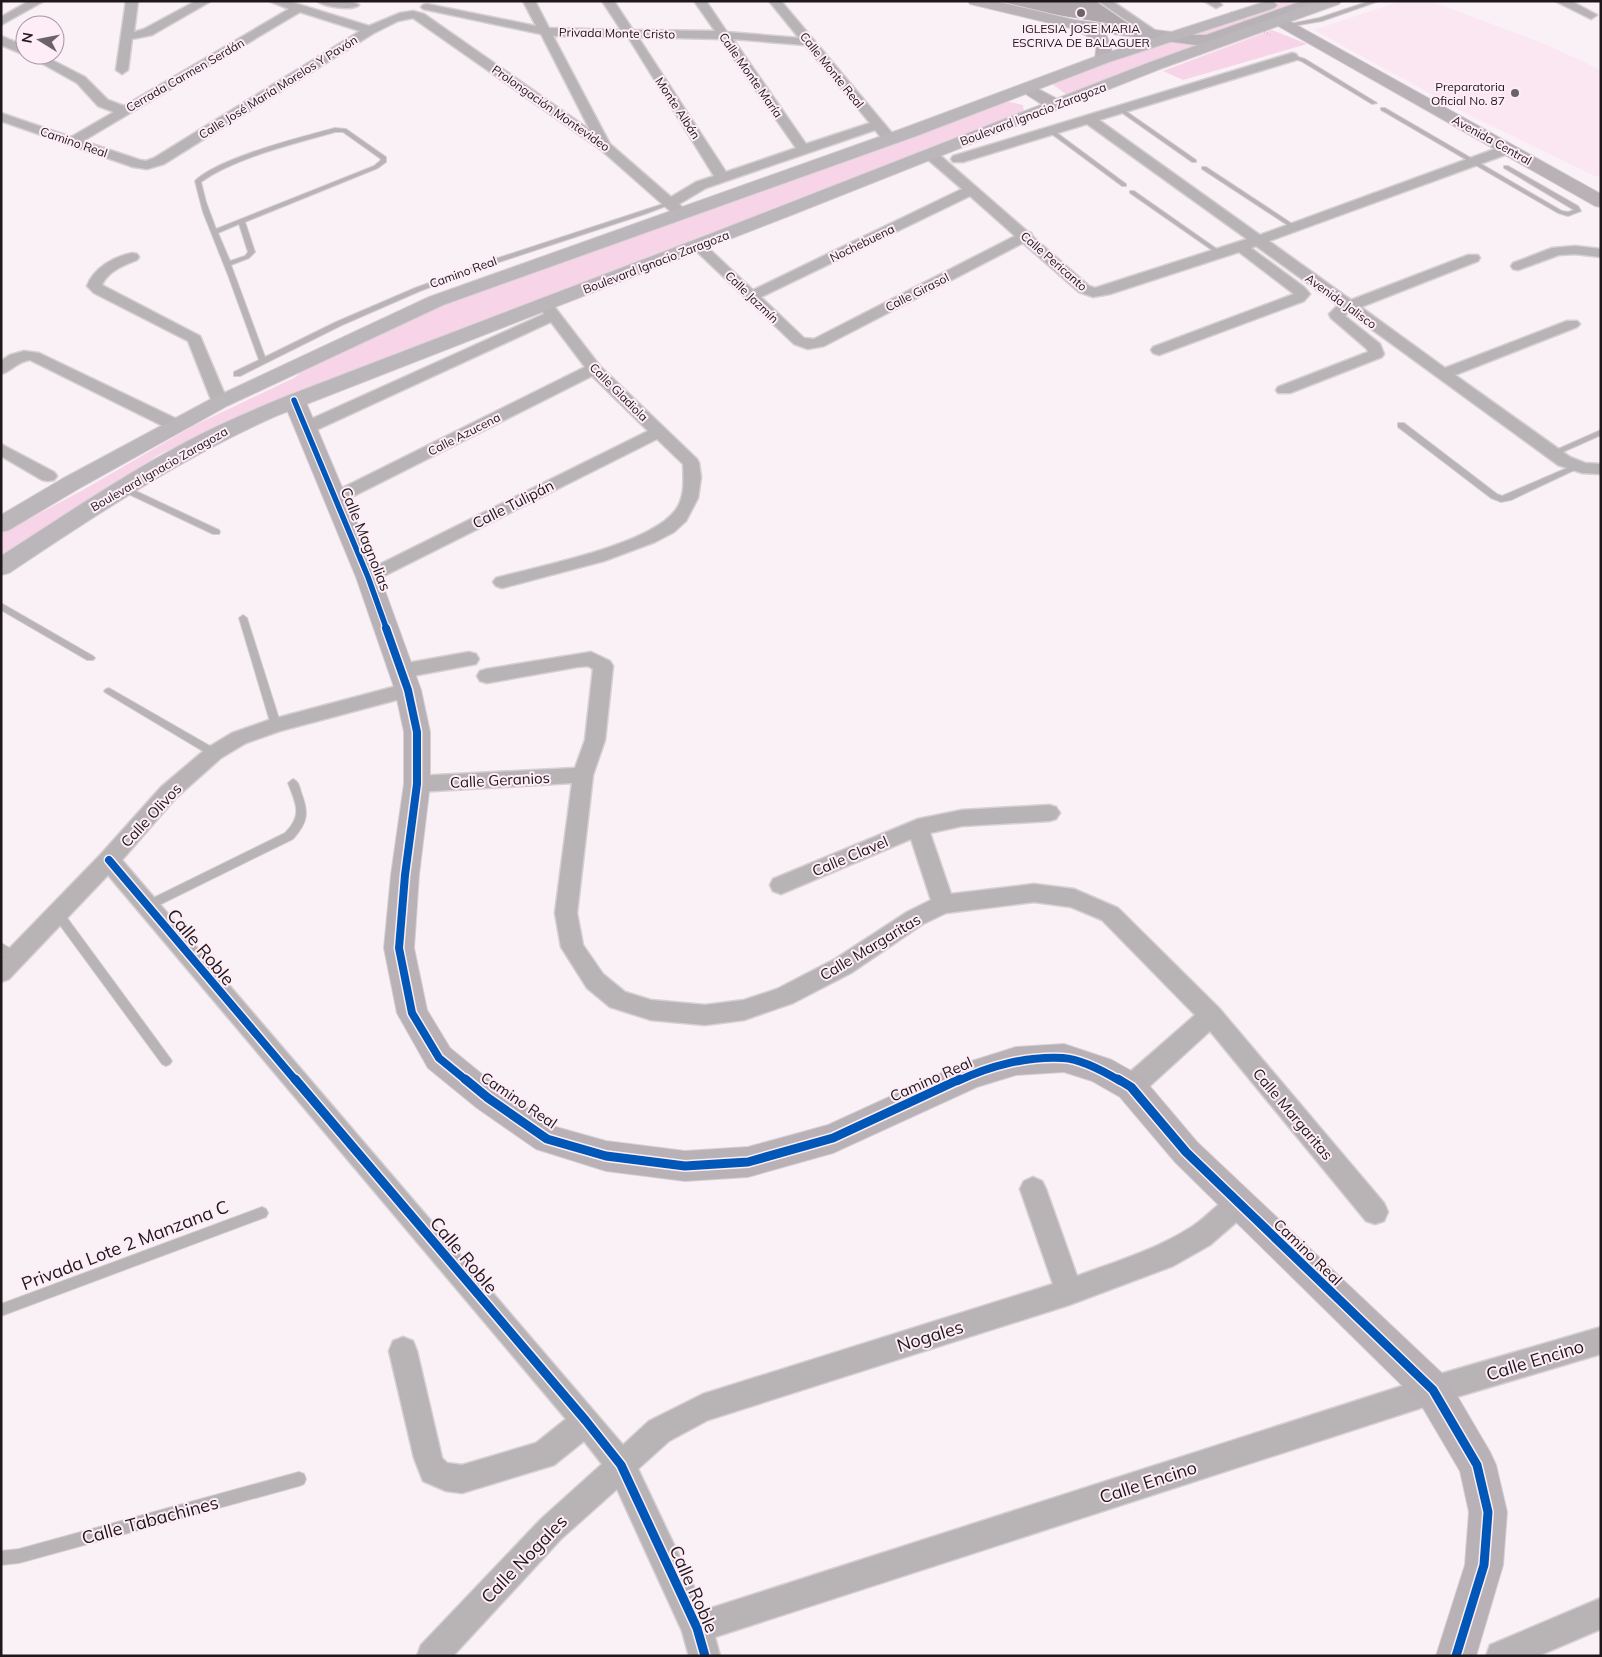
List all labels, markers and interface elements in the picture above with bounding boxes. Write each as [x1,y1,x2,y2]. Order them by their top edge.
marker: IGLESIA JOSE MARIA ESCRIVA DE BALAGUER [1075,7,1087,19]
north arrow [15,15,65,65]
place label: IGLESIA JOSE MARIA ESCRIVA DE BALAGUER [1012,21,1150,50]
street label: Privada Monte Cristo [559,24,675,42]
street label: Calle Monte Real [797,29,867,111]
street label: Calle Monte María [716,30,786,120]
text: N [17,31,37,45]
street label: Calle José María Morelos Y Pavón [196,32,360,142]
street label: Cerrada Carmen Serdán [123,35,247,115]
street label: Prolongación Montevideo [489,62,613,154]
street label: Monte Albán [652,74,704,142]
street label: Boulevard Ignacio Zaragoza [958,79,1108,149]
place label: Preparatoria Oficial No. 87 [1431,79,1505,108]
marker: Preparatoria Oficial No. 87 [1509,87,1521,99]
street label: Avenida Central [1450,112,1534,168]
street label: Camino Real [38,123,110,161]
street label: Nochebuena [827,221,897,265]
street label: Boulevard Ignacio Zaragoza [581,227,731,297]
street label: Calle Pericanto [1018,228,1090,294]
street label: Camino Real [427,253,499,291]
street label: Calle Jazmín [722,268,782,326]
street label: Calle Girasol [883,270,951,314]
street label: Avenida Jalisco [1303,270,1380,332]
street label: Calle Gladiola [587,360,651,424]
street label: Calle Azucena [425,409,503,459]
street label: Boulevard Ignacio Zaragoza [88,424,230,514]
street label: Calle Tulipán [469,475,557,533]
street label: Calle Magnolias [337,484,395,594]
street label: Calle Geranios [450,768,550,792]
street label: Calle Olivos [116,779,186,851]
street label: Calle Clavel [809,832,891,880]
street label: Calle Roble [162,904,240,990]
street label: Calle Margaritas [816,909,924,985]
street label: Camino Real [887,1052,975,1106]
street label: Calle Margaritas [1249,1064,1337,1164]
street label: Camino Real [477,1068,561,1132]
street label: Privada Lote 2 Manzana C [18,1195,232,1295]
street label: Calle Roble [425,1212,503,1298]
street label: Camino Real [1270,1215,1346,1289]
street label: Nogales [894,1315,966,1357]
street label: Calle Encino [1483,1334,1587,1386]
street label: Calle Encino [1096,1455,1200,1509]
street label: Calle Tabachines [79,1491,221,1549]
street label: Calle Nogales [476,1510,572,1608]
street label: Calle Roble [665,1542,723,1636]

